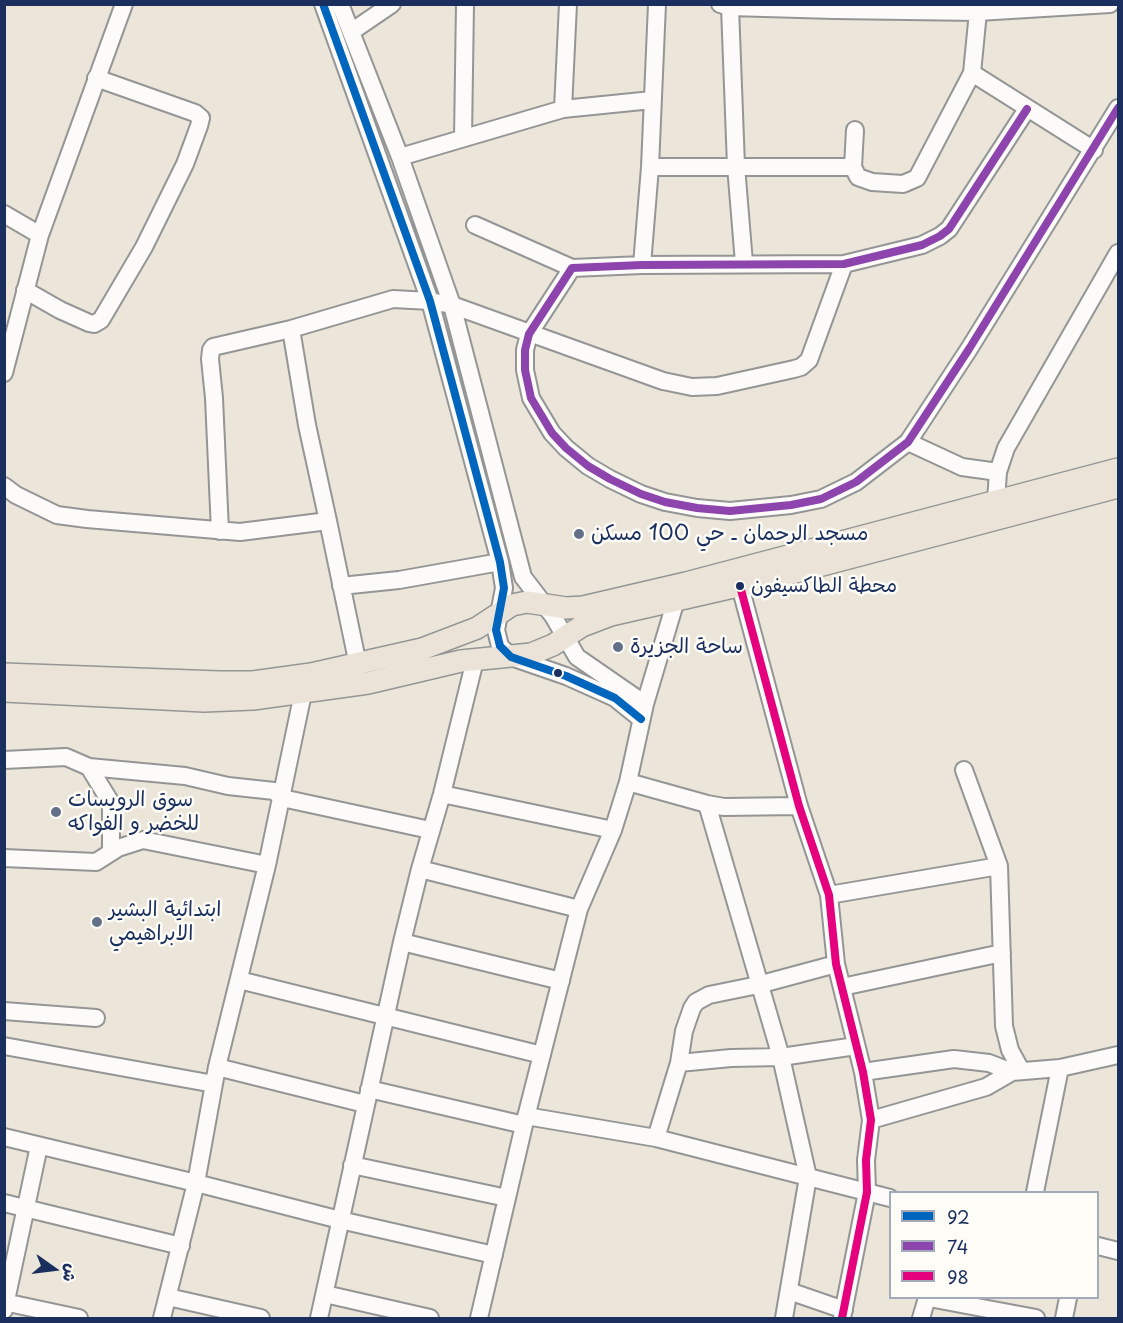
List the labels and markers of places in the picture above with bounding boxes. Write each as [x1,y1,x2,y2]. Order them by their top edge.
place label: مسجد الرحمان ـ حي 100 مسكن [591,521,868,547]
marker: مسجد الرحمان ـ حي 100 مسكن [572,527,586,541]
place label: محطة الطاكسيفون [751,574,897,598]
marker: محطة الطاكسيفون [734,580,746,592]
place label: ساحة الجزيرة [630,634,743,660]
marker: ساحة الجزيرة [611,640,625,654]
unlabelled marker [552,667,564,679]
place label: سوق الرويسات للخضر و الفواكه [68,787,199,837]
marker: سوق الرويسات للخضر و الفواكه [49,805,63,819]
place label: ابتدائية البشير الابراهيمي [109,897,222,947]
marker: ابتدائية البشير الابراهيمي [90,915,104,929]

